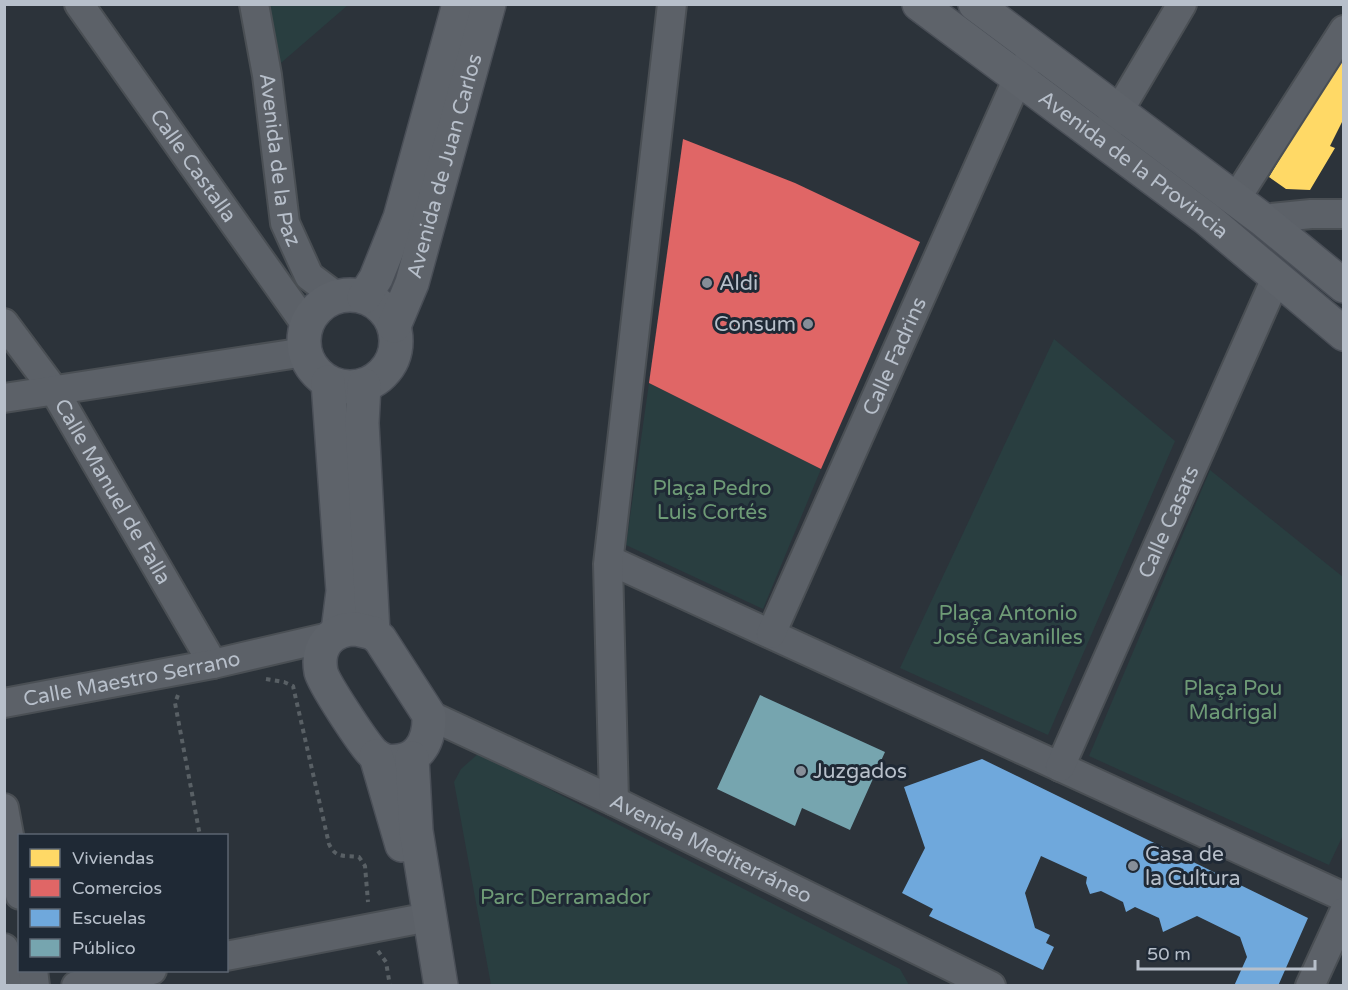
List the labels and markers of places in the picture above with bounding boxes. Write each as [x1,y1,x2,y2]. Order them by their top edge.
place label: Aldi [719,271,758,296]
marker: Aldi [700,276,714,290]
place label: Consum [714,312,796,337]
marker: Consum [801,317,815,331]
place label: Juzgados [813,759,907,784]
marker: Juzgados [794,764,808,778]
place label: Casa de la Cultura [1145,842,1241,891]
marker: Casa de la Cultura [1126,859,1140,873]

